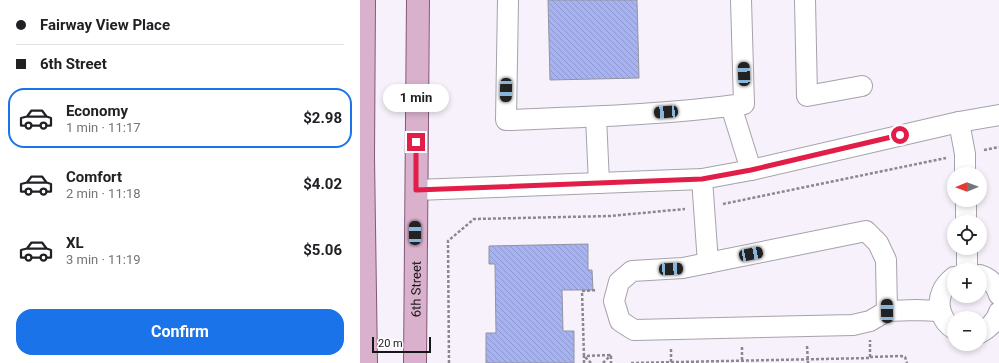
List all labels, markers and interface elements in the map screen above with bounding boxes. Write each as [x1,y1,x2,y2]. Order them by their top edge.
text: Fairway View Place [40,16,170,34]
text: 6th Street [40,55,107,73]
car [738,62,750,86]
car [500,78,512,102]
callout: 1 min [383,84,449,112]
text: 1 min [400,90,432,105]
icon: car [18,100,54,136]
text: Economy [66,102,128,120]
car [654,105,678,119]
text: $2.98 [303,109,342,127]
text: 1 min · 11:17 [66,120,141,135]
route start [891,126,909,144]
route end [407,133,425,151]
icon: car [18,166,54,202]
north arrow [947,167,987,207]
map controls [947,167,987,351]
text: Comfort [66,168,122,186]
text: $4.02 [303,175,342,193]
text: 2 min · 11:18 [66,186,141,201]
button: locate [947,215,987,255]
car [409,221,421,245]
icon: car [18,232,54,268]
text: XL [66,234,84,252]
text: $5.06 [303,241,342,259]
car [738,246,764,262]
text: 3 min · 11:19 [66,252,141,267]
street label: 6th Street [408,261,423,317]
car [659,262,683,276]
button: + [947,263,987,303]
car [881,299,893,323]
button: Confirm [16,309,344,355]
button: − [947,311,987,351]
scale bar [372,335,431,354]
text: 20 m [378,337,403,350]

